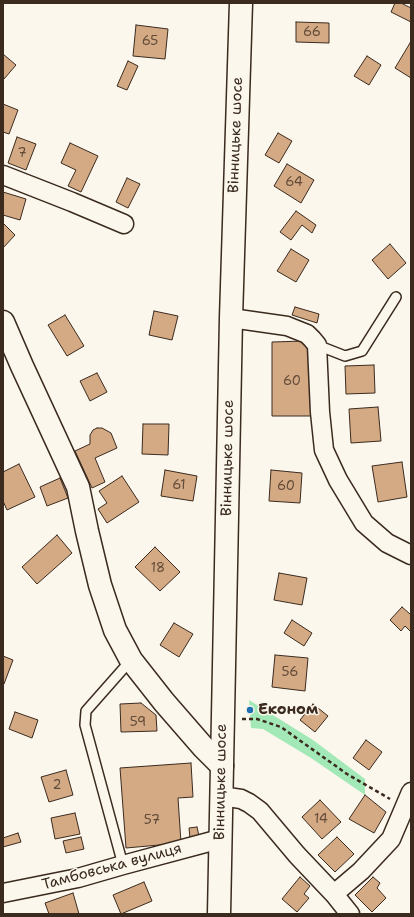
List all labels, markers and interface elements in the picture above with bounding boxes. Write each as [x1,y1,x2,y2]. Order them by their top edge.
house number: 66 [303,25,321,41]
house number: 65 [142,34,158,50]
street label: Вінницьке шосе [225,76,247,194]
house number: 7 [17,146,27,162]
house number: 64 [285,175,303,191]
house number: 60 [283,374,301,390]
street label: Вінницьке шосе [218,400,238,516]
house number: 61 [172,478,186,494]
house number: 60 [277,479,295,495]
house number: 18 [151,561,165,577]
house number: 56 [282,665,298,681]
place label: Економ [258,701,318,719]
marker: Економ [245,705,255,715]
house number: 59 [130,715,146,731]
street label: Вінницьке шосе [211,724,231,840]
house number: 2 [52,778,62,794]
house number: 14 [314,812,328,828]
house number: 57 [144,813,160,829]
street label: Тамбовська вулиця [40,840,184,894]

